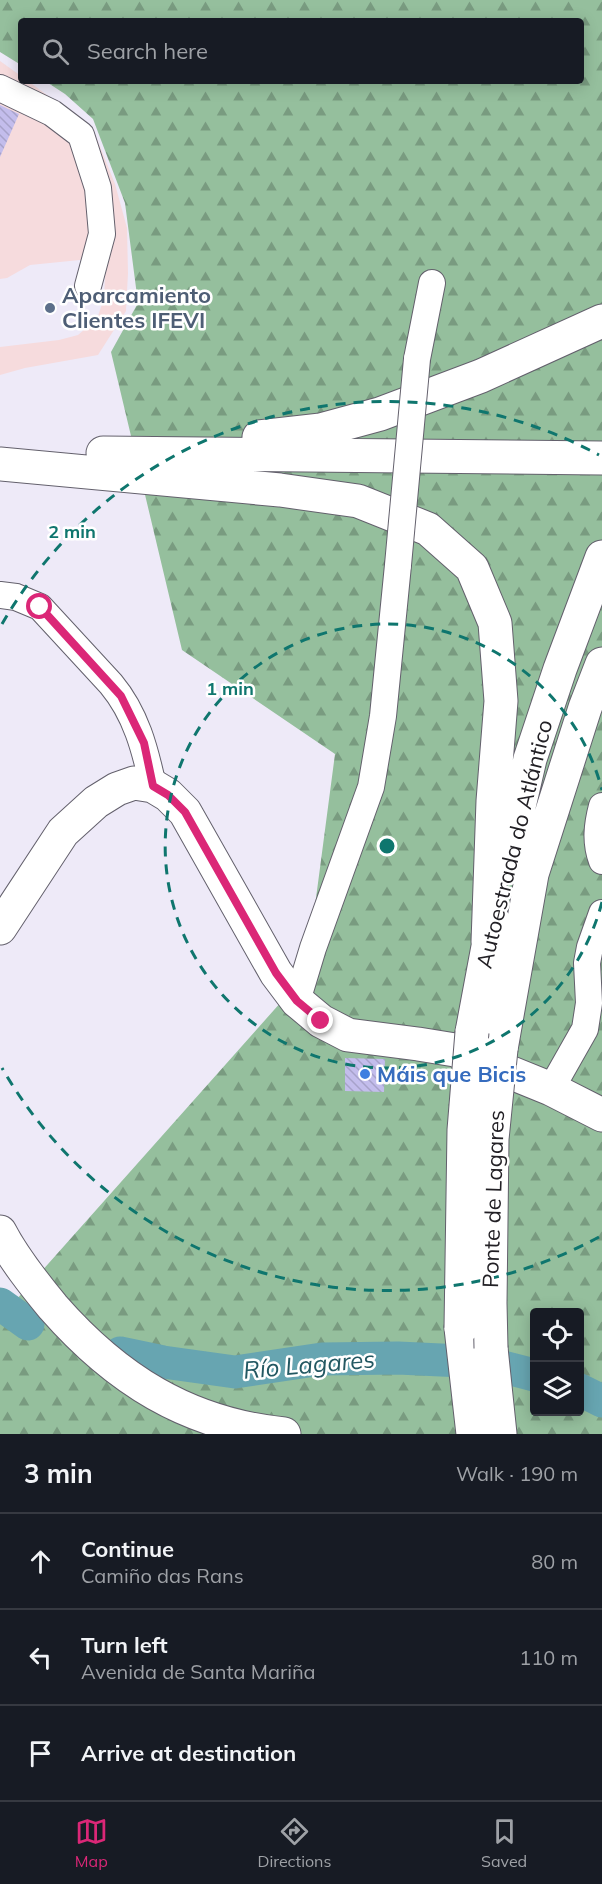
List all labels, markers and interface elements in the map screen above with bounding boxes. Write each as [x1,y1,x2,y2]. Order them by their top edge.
search box [18,18,584,84]
icon: search [39,35,72,68]
text: Search here [87,37,208,65]
place label: Aparcamiento Clientes IFEVI [62,281,211,334]
marker: Aparcamiento Clientes IFEVI [43,301,57,315]
text: 2 min [48,520,96,543]
route start [26,593,52,619]
text: 1 min [206,677,254,700]
street label: Autoestrada do Atlántico [470,717,558,971]
centre of rings [377,836,397,856]
route end [307,1007,333,1033]
place label: Máis que Bicis [377,1060,526,1088]
marker: Máis que Bicis [358,1067,372,1081]
street label: Ponte de Lagares [476,1110,510,1288]
map controls [530,1308,584,1416]
button: locate [530,1308,584,1362]
water label: Río Lagares [242,1343,376,1385]
button: layers [530,1362,584,1416]
text: 3 min [24,1457,93,1490]
text: Walk · 190 m [456,1461,578,1486]
text: Continue [81,1535,174,1563]
icon: ahead [24,1545,57,1578]
text: 80 m [531,1549,578,1574]
text: Camiño das Rans [81,1563,244,1588]
text: Turn left [81,1631,168,1659]
icon: left [24,1641,57,1674]
text: 110 m [519,1645,578,1670]
text: Avenida de Santa Mariña [81,1659,316,1684]
icon: arrive [24,1737,57,1770]
text: Arrive at destination [81,1739,296,1767]
tab: Map [75,1815,108,1871]
tab: Directions [257,1815,331,1871]
tab: Saved [481,1815,527,1871]

